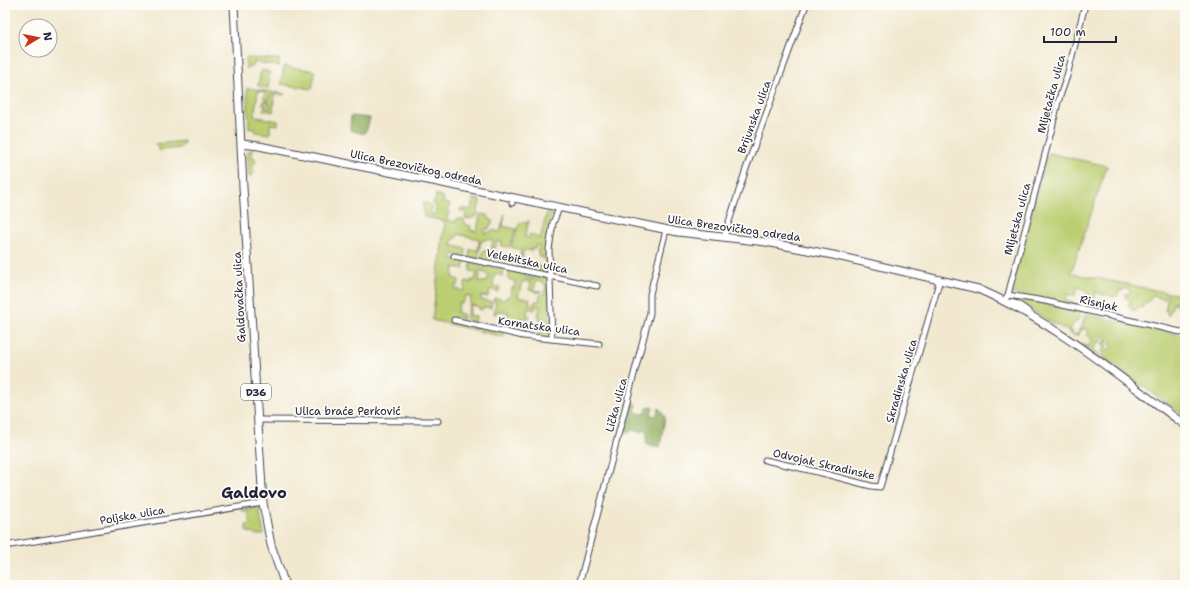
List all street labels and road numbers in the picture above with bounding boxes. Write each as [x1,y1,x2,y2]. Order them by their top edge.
street label: Mljetačka ulica [1034,53,1069,135]
street label: Brijunska ulica [734,78,775,156]
street label: Ulica Brezovičkog odreda [349,146,483,189]
street label: Mljetska ulica [1001,181,1034,257]
street label: Ulica Brezovičkog odreda [666,212,802,245]
street label: Velebitska ulica [485,246,569,277]
street label: Galdovačka ulica [230,251,249,343]
street label: Risnjak [1078,292,1119,315]
street label: Kornatska ulica [497,313,581,340]
street label: Skradinska ulica [882,337,921,425]
street label: Lička ulica [602,376,631,434]
road number: D36 [241,384,271,400]
street label: Ulica braće Perković [295,404,401,419]
street label: Odvojak Skradinske [771,445,876,484]
street label: Poljska ulica [99,502,166,529]

